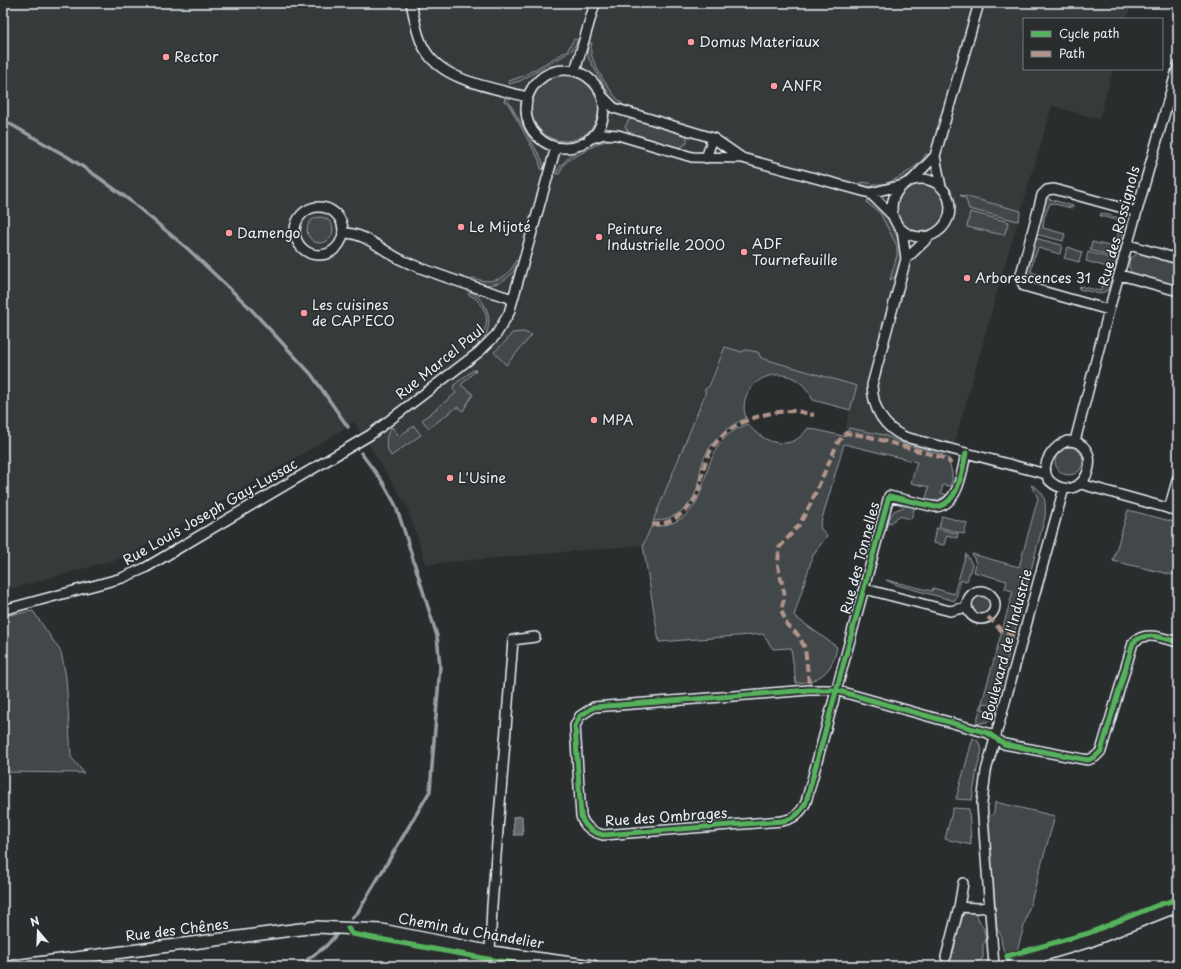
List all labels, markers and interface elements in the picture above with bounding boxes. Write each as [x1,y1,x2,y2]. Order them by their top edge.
legend [1023,18,1163,70]
text: Cycle path [1059,24,1120,42]
place label: Domus Materiaux [699,31,820,52]
marker: Domus Materiaux [686,37,696,47]
text: Path [1059,44,1085,62]
place label: Rector [174,46,219,67]
marker: Rector [161,52,171,62]
place label: ANFR [782,75,822,96]
marker: ANFR [769,81,779,91]
street label: Rue des Rossignols [1092,163,1145,288]
place label: Le Mijoté [469,216,531,237]
place label: Peinture Industrielle 2000 [607,218,725,255]
place label: Damengo [237,222,301,243]
marker: Le Mijoté [456,222,466,232]
marker: Damengo [224,228,234,238]
marker: Peinture Industrielle 2000 [594,232,604,242]
place label: ADF Tournefeuille [752,233,838,270]
marker: ADF Tournefeuille [739,247,749,257]
place label: Arborescences 31 [975,267,1091,288]
marker: Arborescences 31 [962,273,972,283]
place label: Les cuisines de CAP'ECO [312,294,395,331]
marker: Les cuisines de CAP'ECO [299,308,309,318]
street label: Rue Marcel Paul [391,319,489,404]
place label: MPA [602,409,634,430]
marker: MPA [589,415,599,425]
street label: Rue Louis Joseph Gay-Lussac [119,453,301,570]
place label: L'Usine [458,467,506,488]
marker: L'Usine [445,473,455,483]
street label: Rue des Tonnelles [834,500,885,616]
street label: Boulevard de l'Industrie [976,566,1037,723]
street label: Rue des Ombrages [604,802,728,831]
street label: Chemin du Chandelier [397,907,546,954]
north arrow [18,911,58,951]
text: N [28,912,42,931]
street label: Rue des Chênes [124,913,230,946]

